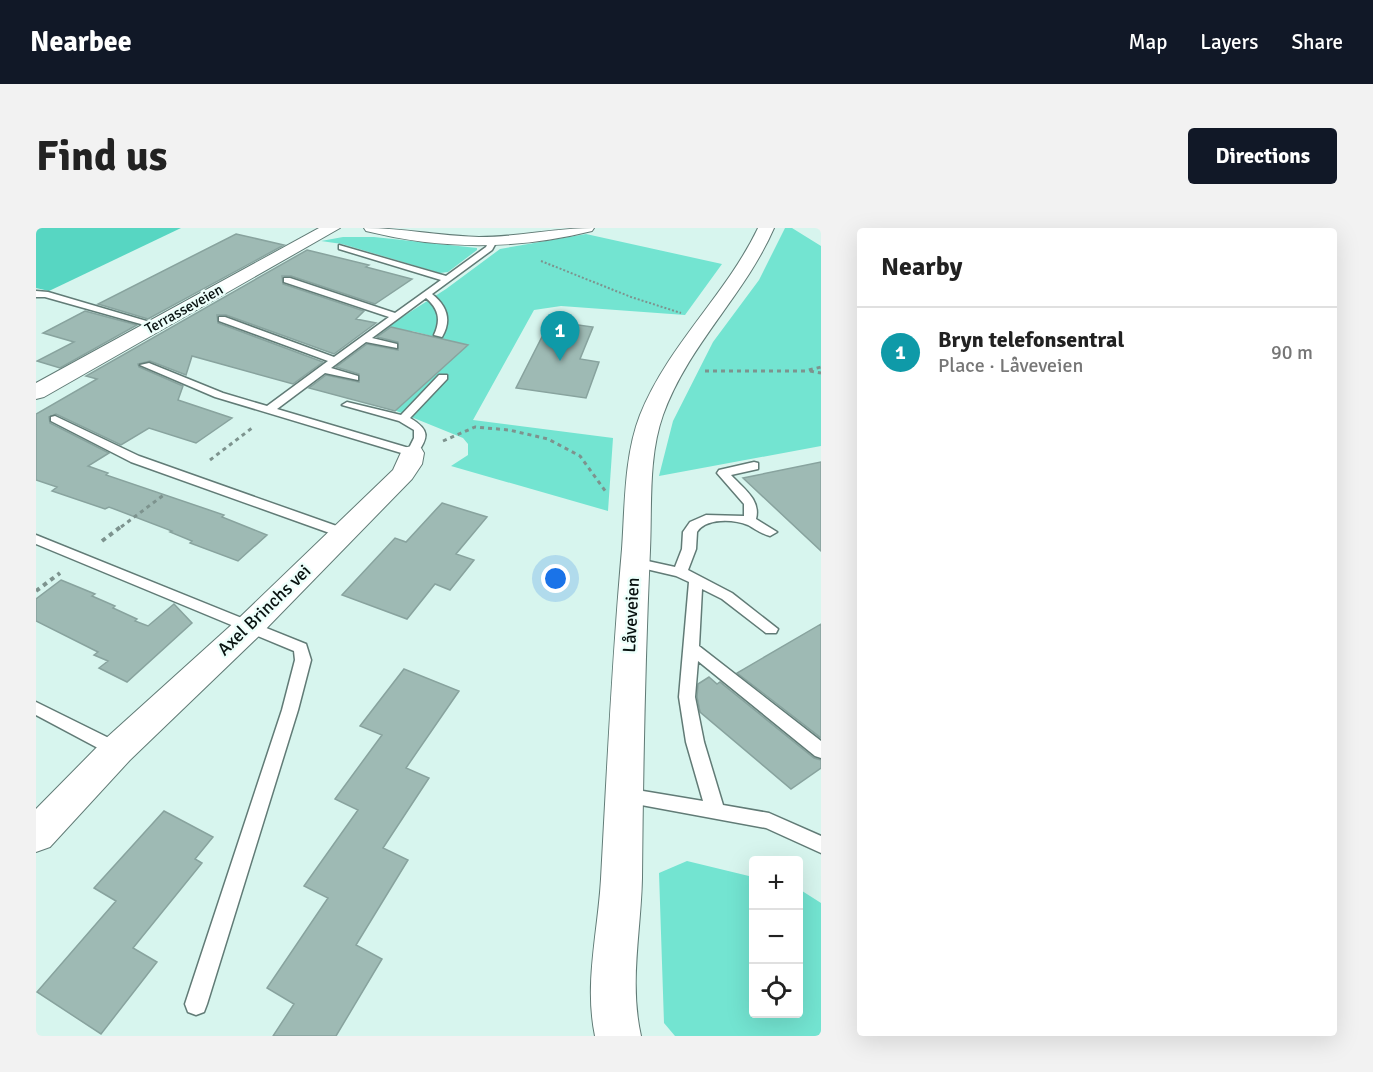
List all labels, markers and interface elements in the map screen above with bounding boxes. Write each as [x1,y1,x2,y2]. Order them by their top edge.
text: Nearbee [30,25,132,59]
text: Map [1129,29,1167,55]
text: Layers [1200,29,1258,55]
text: Share [1291,29,1343,55]
button: Directions [1188,128,1337,184]
text: Find us [36,131,167,182]
text: Nearby [881,251,962,283]
street label: Terrasseveien [142,280,226,338]
pin: 1 [540,312,580,361]
text: Bryn telefonsentral [938,326,1124,353]
text: 1 [895,340,906,365]
text: 90 m [1271,340,1313,365]
text: Place · Låveveien [938,353,1083,378]
street label: Axel Brinchs vei [213,560,315,660]
your location [541,564,570,593]
street label: Låveveien [618,577,644,653]
map controls [749,856,803,1018]
button: + [749,856,803,910]
button: − [749,910,803,964]
button: locate [749,964,803,1018]

